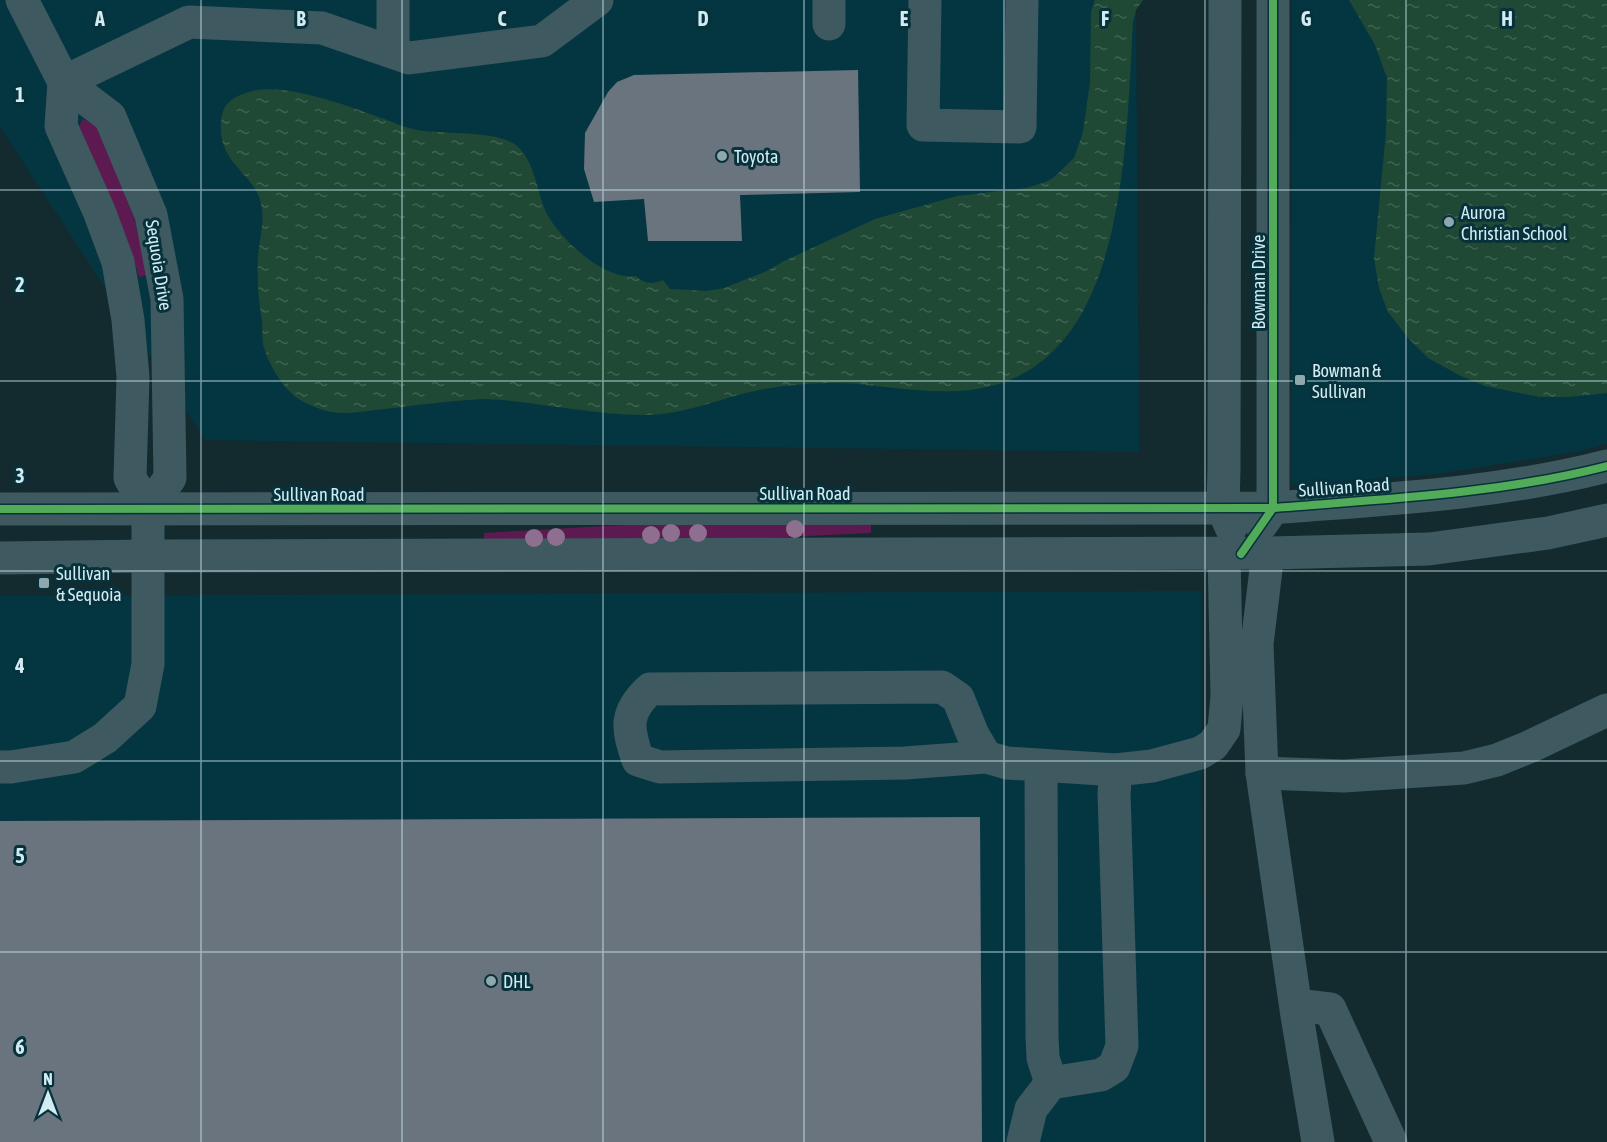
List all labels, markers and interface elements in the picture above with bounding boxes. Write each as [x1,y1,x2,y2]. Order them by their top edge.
text: A [94,7,105,30]
text: B [296,7,306,30]
text: C [498,7,507,30]
text: D [697,7,709,30]
text: E [900,7,909,30]
text: F [1101,7,1109,30]
text: G [1301,7,1312,30]
text: H [1501,7,1513,30]
text: 1 [15,83,25,106]
place label: Toyota [734,146,778,167]
marker: Toyota [715,149,729,163]
place label: Aurora Christian School [1461,202,1567,244]
marker: Aurora Christian School [1442,215,1456,229]
street label: Sequoia Drive [141,218,177,312]
street label: Bowman Drive [1248,234,1269,330]
text: 2 [15,273,25,296]
place label: Bowman & Sullivan [1312,360,1382,402]
marker: Bowman & Sullivan [1293,373,1307,387]
text: 3 [15,464,25,487]
street label: Sullivan Road [1298,473,1390,501]
street label: Sullivan Road [759,483,851,504]
street label: Sullivan Road [273,484,365,505]
place label: Sullivan & Sequoia [56,563,122,605]
marker: Sullivan & Sequoia [37,576,51,590]
text: 4 [14,654,25,677]
text: 5 [15,844,25,867]
place label: DHL [503,971,531,992]
marker: DHL [484,974,498,988]
text: 6 [15,1035,25,1058]
north arrow [18,1064,78,1124]
text: N [43,1070,53,1088]

